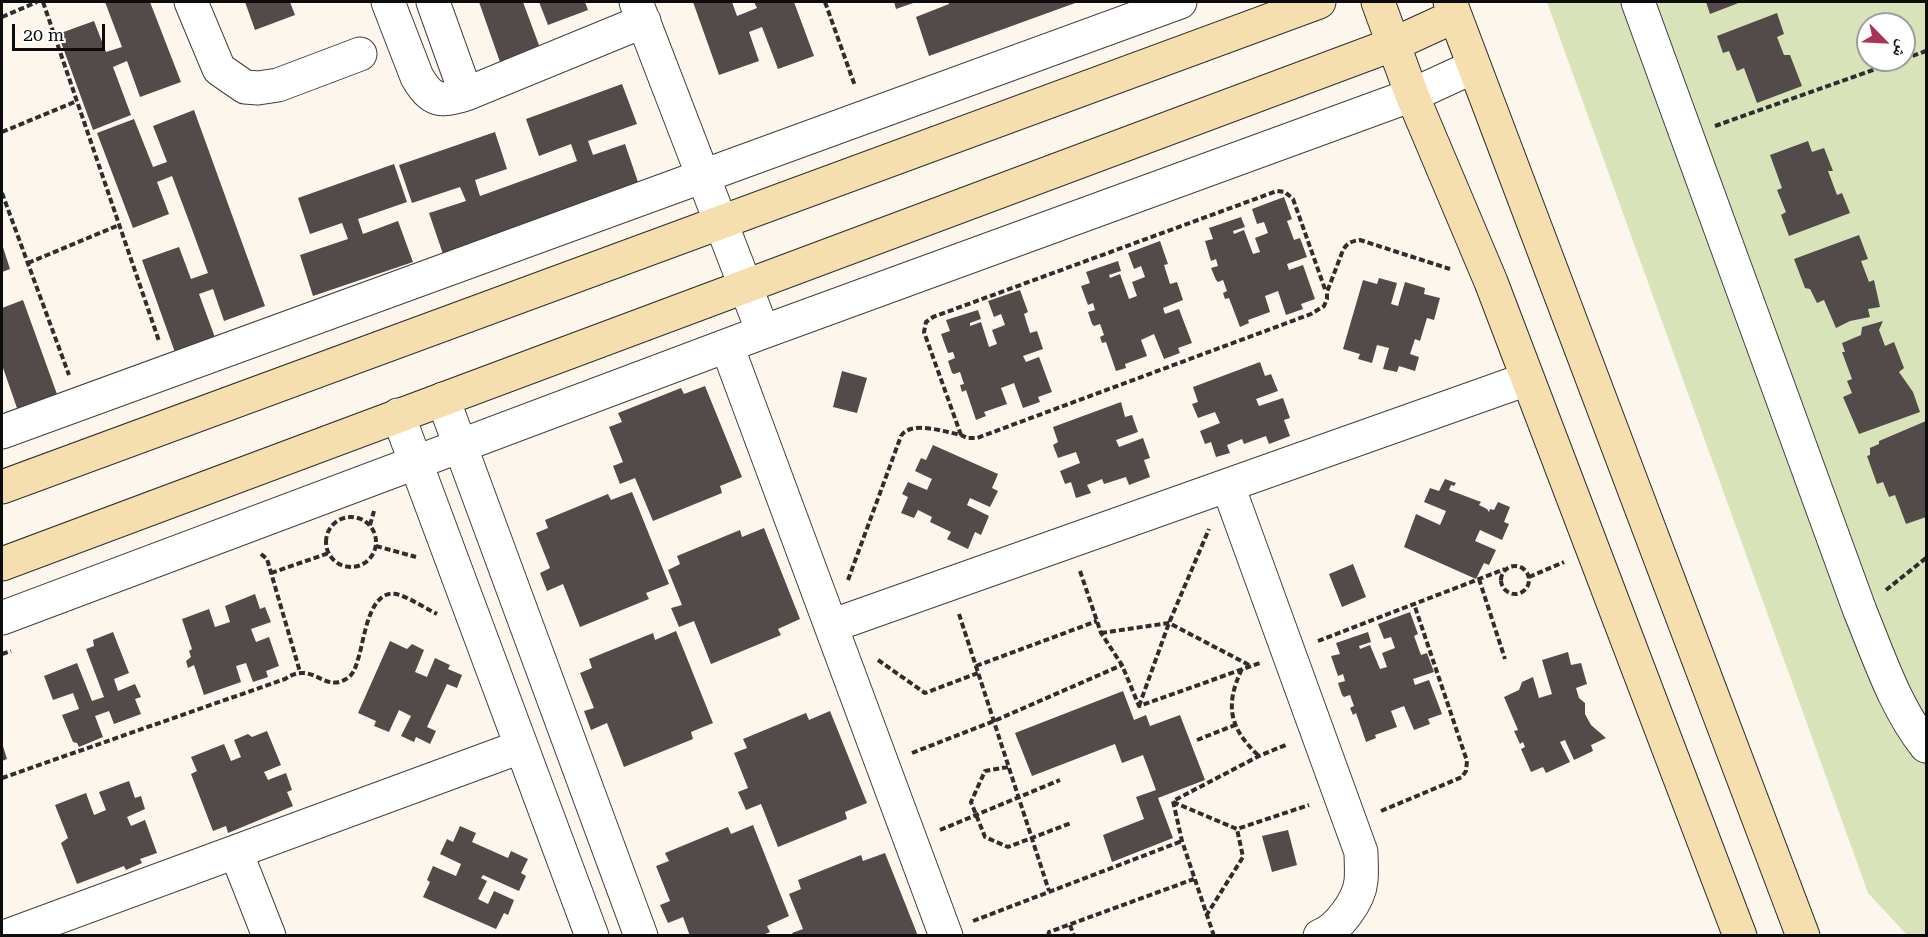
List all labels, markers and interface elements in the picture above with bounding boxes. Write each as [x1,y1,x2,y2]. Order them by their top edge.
scale bar [15,12,108,50]
north arrow [1856,12,1916,72]
text: 20 m [23,24,64,45]
text: ش [1889,37,1913,60]

